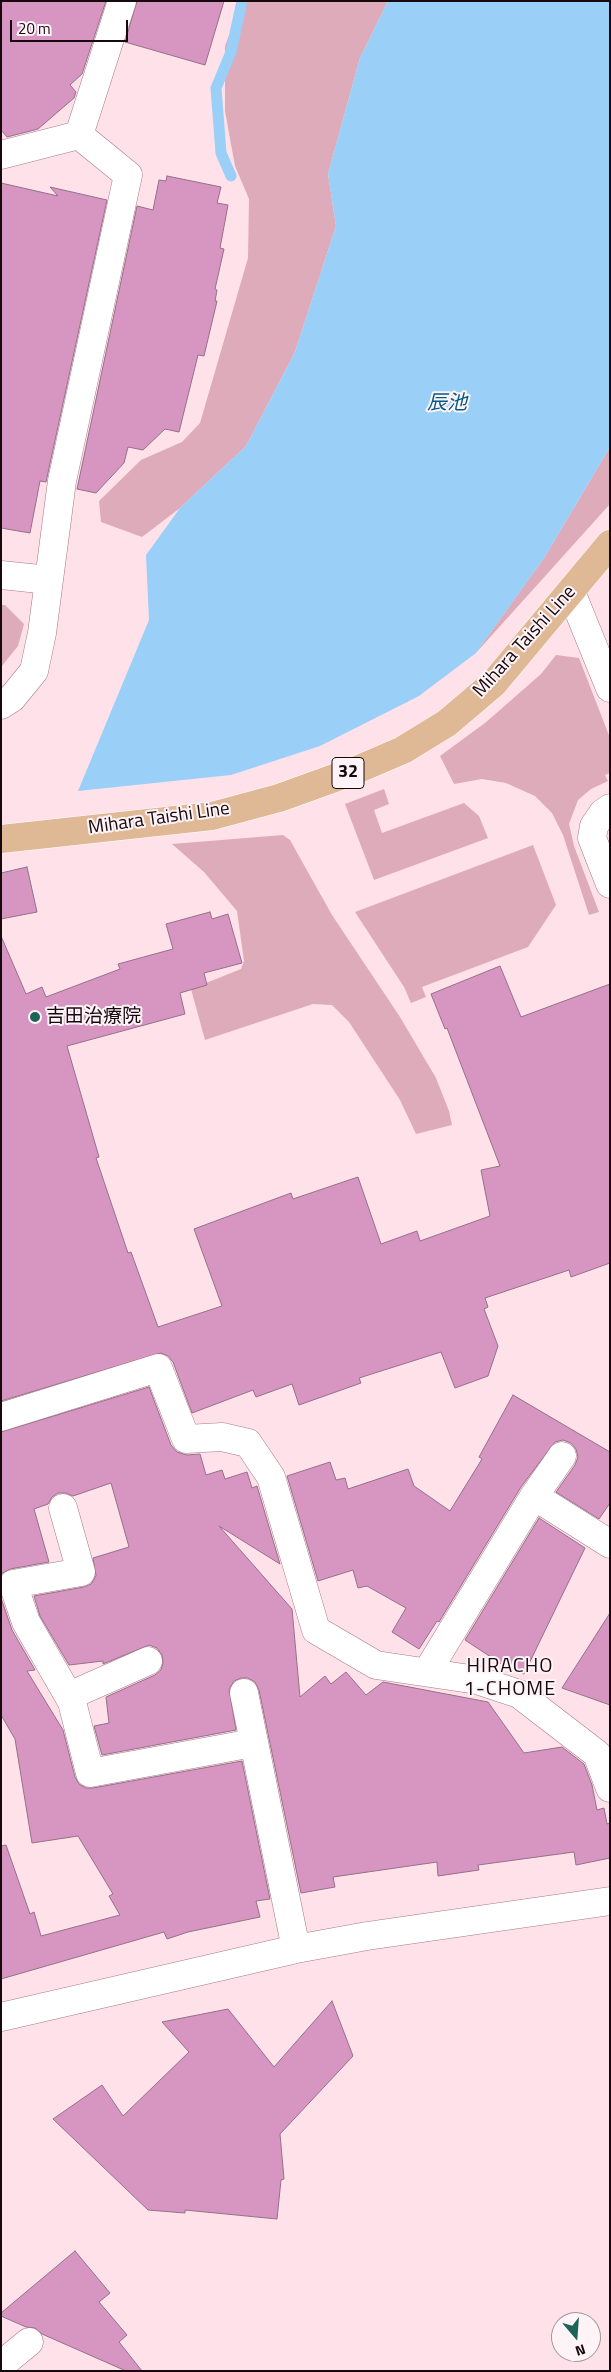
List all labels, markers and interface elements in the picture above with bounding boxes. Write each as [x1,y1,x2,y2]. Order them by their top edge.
scale bar [12,10,130,42]
text: 20 m [18,17,51,40]
water label: 辰池 [427,392,467,416]
street label: Mihara Taishi Line [469,581,581,703]
road number: 32 [332,758,364,788]
street label: Mihara Taishi Line [87,798,231,840]
place label: 吉田治療院 [46,1006,141,1028]
marker: 吉田治療院 [28,1010,42,1024]
district label: HIRACHO 1-CHOME [463,1655,557,1702]
north arrow [551,2312,601,2362]
text: N [573,2339,588,2362]

